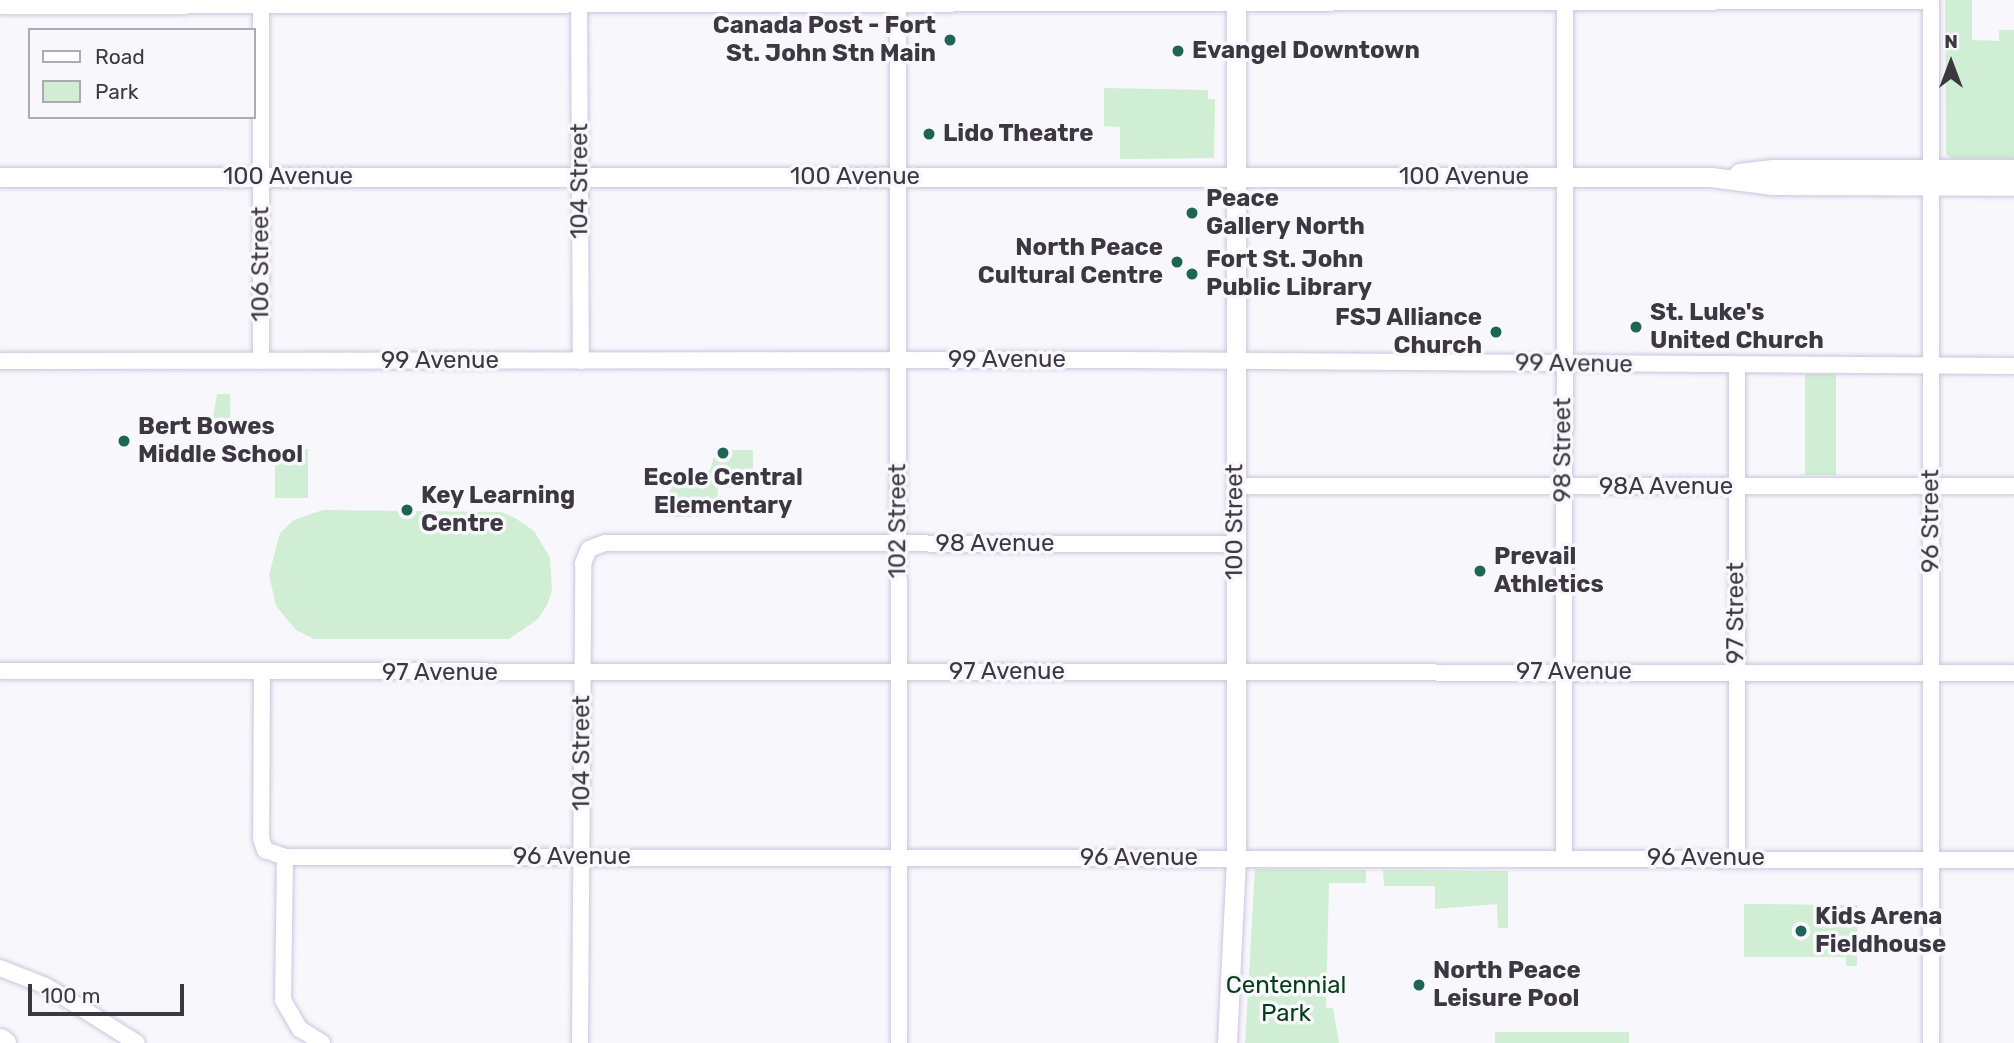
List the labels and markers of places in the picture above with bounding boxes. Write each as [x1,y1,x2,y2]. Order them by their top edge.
place label: Canada Post - Fort St. John Stn Main [713,12,936,68]
marker: Canada Post - Fort St. John Stn Main [942,32,958,48]
place label: Evangel Downtown [1192,37,1420,65]
marker: Evangel Downtown [1170,43,1186,59]
place label: Lido Theatre [943,120,1094,148]
marker: Lido Theatre [921,126,937,142]
place label: Peace Gallery North [1206,185,1365,241]
marker: Peace Gallery North [1184,205,1200,221]
place label: North Peace Cultural Centre [978,234,1163,290]
place label: Fort St. John Public Library [1206,246,1372,302]
marker: North Peace Cultural Centre [1169,254,1185,270]
marker: Fort St. John Public Library [1184,266,1200,282]
place label: St. Luke's United Church [1650,299,1824,355]
place label: FSJ Alliance Church [1334,304,1482,360]
marker: St. Luke's United Church [1628,319,1644,335]
marker: FSJ Alliance Church [1488,324,1504,340]
place label: Bert Bowes Middle School [138,413,303,469]
marker: Bert Bowes Middle School [116,433,132,449]
marker: Ecole Central Elementary [715,445,731,461]
place label: Ecole Central Elementary [643,464,803,520]
place label: Key Learning Centre [421,482,576,538]
marker: Key Learning Centre [399,502,415,518]
place label: Prevail Athletics [1494,543,1604,599]
marker: Prevail Athletics [1472,563,1488,579]
place label: Kids Arena Fieldhouse [1815,903,1946,959]
marker: Kids Arena Fieldhouse [1793,923,1809,939]
place label: North Peace Leisure Pool [1433,957,1581,1013]
marker: North Peace Leisure Pool [1411,977,1427,993]

